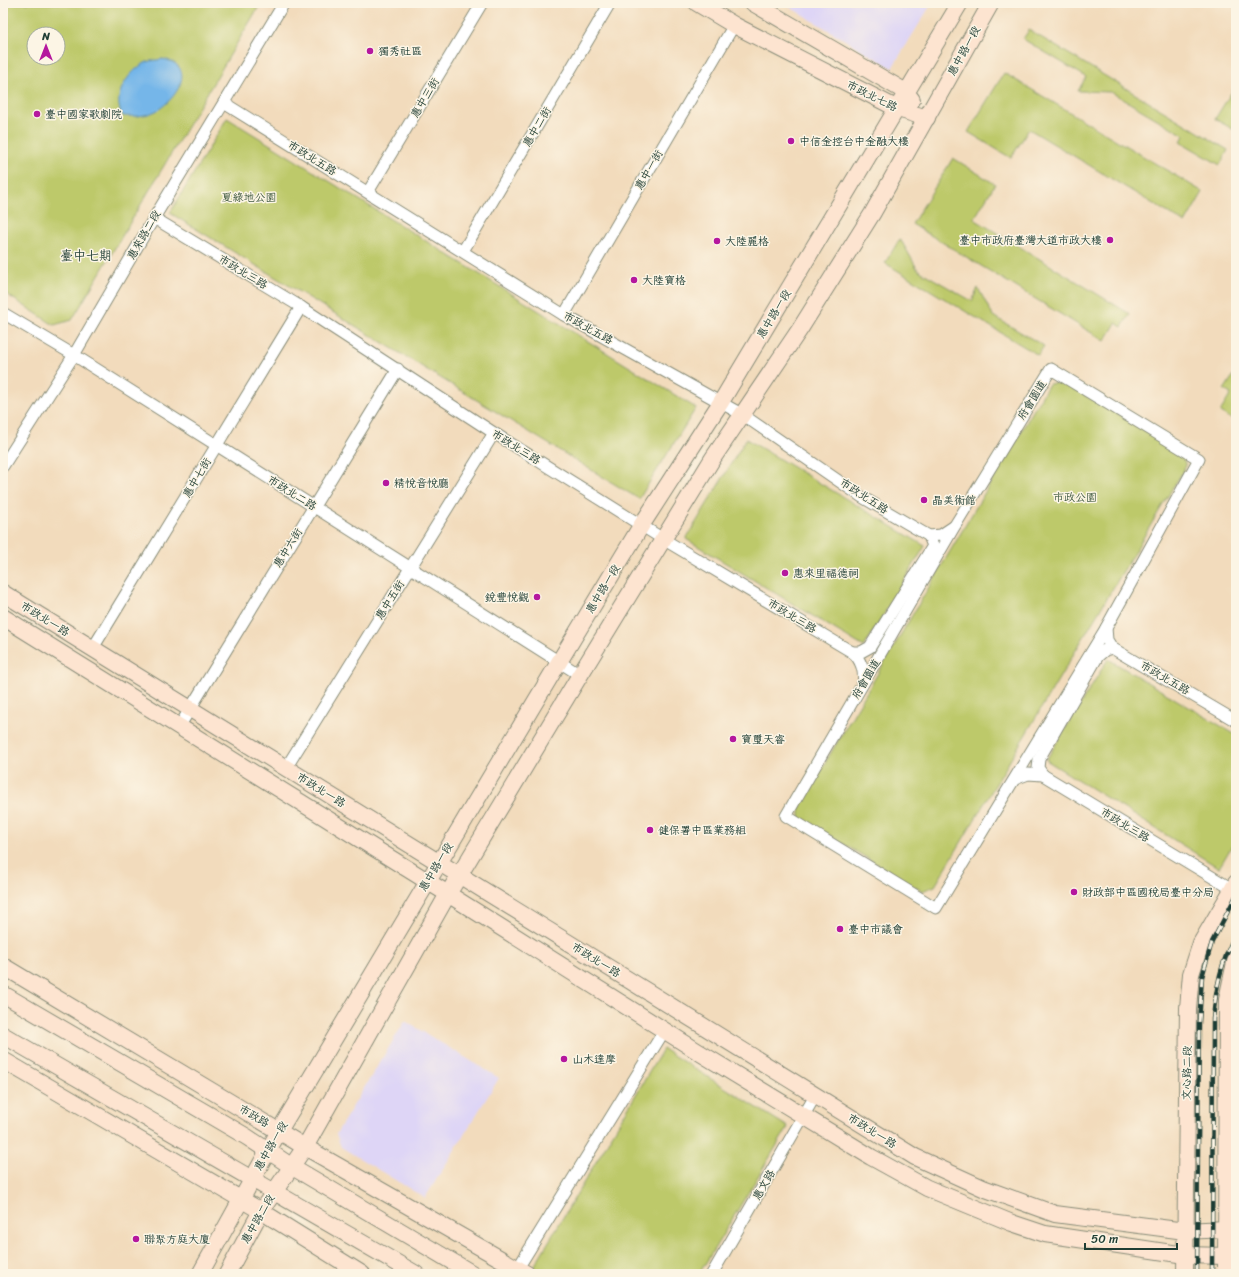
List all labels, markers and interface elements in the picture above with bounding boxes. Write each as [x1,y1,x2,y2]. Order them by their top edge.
street label: 惠中路一段 [942,22,986,80]
north arrow [26,26,66,66]
text: N [41,27,50,46]
place label: 獨秀社區 [378,42,422,61]
marker: 獨秀社區 [365,46,375,56]
street label: 惠中三街 [406,73,445,122]
street label: 市政北七路 [843,75,901,117]
street label: 惠中二街 [518,102,557,151]
place label: 臺中國家歌劇院 [45,105,122,124]
marker: 臺中國家歌劇院 [32,109,42,119]
place label: 中信金控台中金融大樓 [799,132,909,151]
street label: 市政北五路 [284,135,340,181]
marker: 中信金控台中金融大樓 [786,136,796,146]
street label: 惠中一街 [630,145,669,194]
park label: 夏綠地公園 [222,188,277,207]
street label: 惠來路二段 [122,206,166,264]
place label: 臺中市政府臺灣大道市政大樓 [959,231,1102,250]
place label: 大陸麗格 [725,232,769,251]
marker: 臺中市政府臺灣大道市政大樓 [1105,235,1115,245]
marker: 大陸麗格 [712,236,722,246]
district label: 臺中七期 [60,244,112,267]
street label: 市政北三路 [215,250,271,294]
place label: 大陸寶格 [642,271,686,290]
marker: 大陸寶格 [629,275,639,285]
street label: 惠中路一段 [752,286,796,342]
street label: 市政北五路 [559,306,617,350]
street label: 府會園道 [1012,376,1052,424]
street label: 市政北三路 [488,424,544,470]
street label: 惠中七街 [178,453,217,502]
street label: 市政北二路 [264,470,320,516]
street label: 市政北五路 [836,473,892,519]
place label: 精悅音悅廳 [394,474,449,493]
marker: 精悅音悅廳 [381,478,391,488]
park label: 市政公園 [1053,488,1097,507]
place label: 晶美術館 [932,491,976,510]
marker: 晶美術館 [919,495,929,505]
street label: 惠中六街 [268,523,308,572]
street label: 惠中路一段 [581,561,625,617]
place label: 惠來里福德祠 [793,564,859,583]
marker: 惠來里福德祠 [780,568,790,578]
street label: 惠中五街 [370,575,410,624]
place label: 銳豐悅觀 [485,588,529,607]
marker: 銳豐悅觀 [532,592,542,602]
street label: 市政北三路 [764,594,820,638]
street label: 市政北一路 [17,596,73,642]
street label: 府會園道 [847,655,885,703]
street label: 市政北五路 [1136,656,1194,700]
place label: 寶璽天睿 [741,730,785,749]
marker: 寶璽天睿 [728,734,738,744]
street label: 市政北一路 [293,767,349,813]
street label: 市政北三路 [1097,803,1153,847]
place label: 健保署中區業務組 [658,821,746,840]
marker: 健保署中區業務組 [645,825,655,835]
street label: 惠中路一段 [414,839,458,895]
place label: 財政部中區國稅局臺中分局 [1082,883,1214,902]
marker: 財政部中區國稅局臺中分局 [1069,887,1079,897]
place label: 臺中市議會 [848,920,903,939]
marker: 臺中市議會 [835,924,845,934]
street label: 市政北一路 [568,937,624,983]
street label: 文心路二段 [1177,1045,1197,1101]
place label: 山木達摩 [572,1050,616,1069]
marker: 山木達摩 [559,1054,569,1064]
street label: 市政路 [235,1099,273,1133]
street label: 市政北一路 [844,1108,900,1154]
street label: 惠中路一段 [249,1117,293,1175]
street label: 惠文路 [748,1166,780,1204]
street label: 惠中路二段 [236,1190,280,1248]
scale bar [1085,1225,1177,1251]
text: 50 m [1091,1228,1118,1250]
place label: 聯聚方庭大廈 [144,1230,210,1249]
marker: 聯聚方庭大廈 [131,1234,141,1244]

